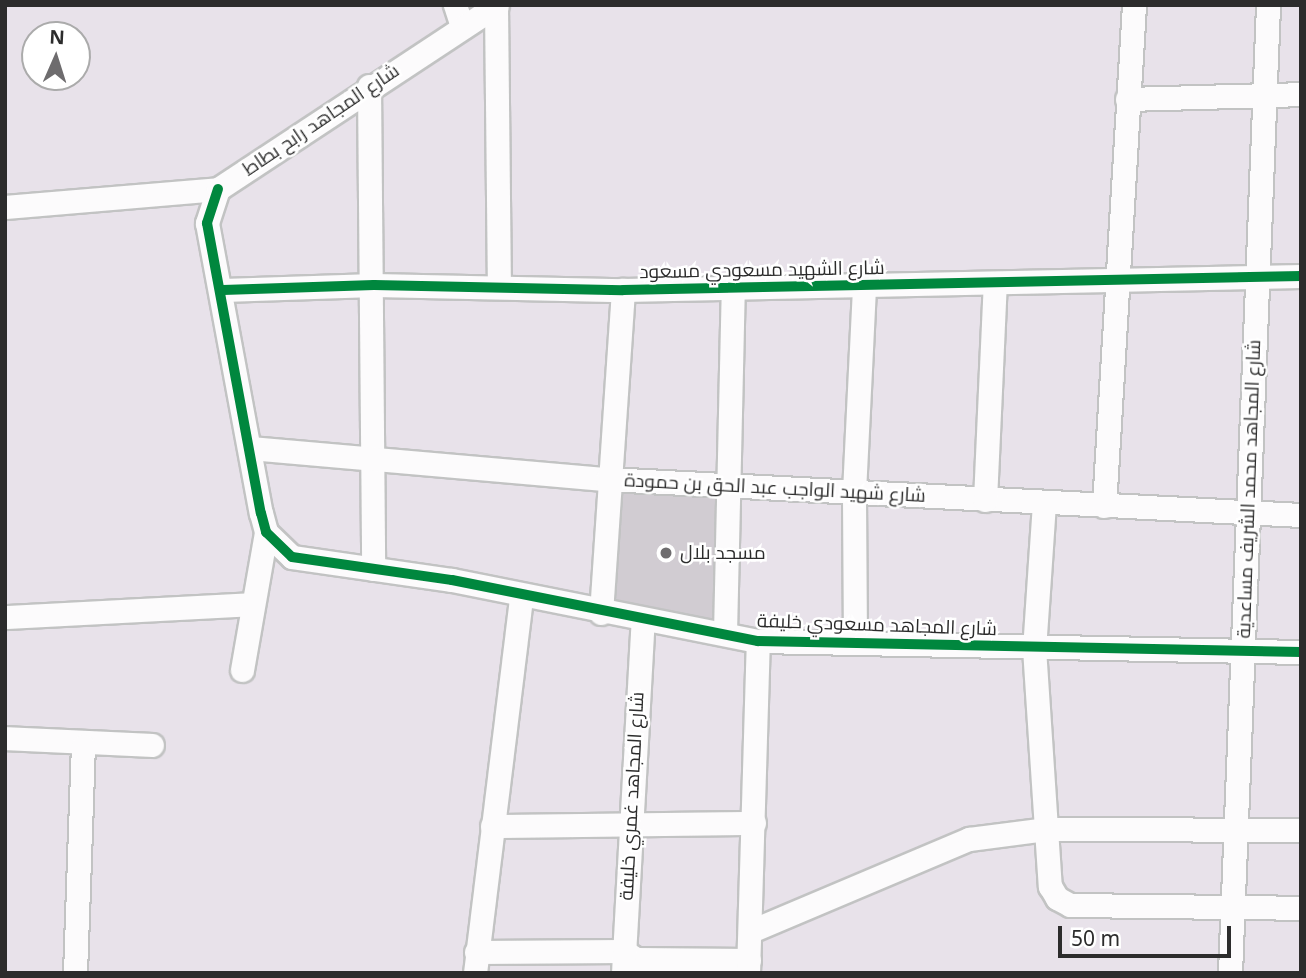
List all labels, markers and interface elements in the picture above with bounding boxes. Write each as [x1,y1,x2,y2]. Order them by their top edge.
north arrow [21,21,91,91]
text: N [49,24,65,50]
street label: شارع المجاهد رابح بطاط [238,59,404,181]
street label: شارع الشهيد مسعودي مسعود [639,256,885,284]
street label: شارع المجاهد محمد الشريف مساعدية [1232,339,1266,639]
street label: شارع شهيد الواجب عبد الحق بن حمودة [624,469,926,507]
place label: مسجد بلال [680,542,766,564]
marker: مسجد بلال [658,545,674,561]
street label: شارع المجاهد مسعودي خليفة [757,609,997,641]
street label: شارع المجاهد غمري خليفة [615,691,649,901]
scale bar [1061,912,1234,956]
text: 50 m [1071,924,1120,952]

